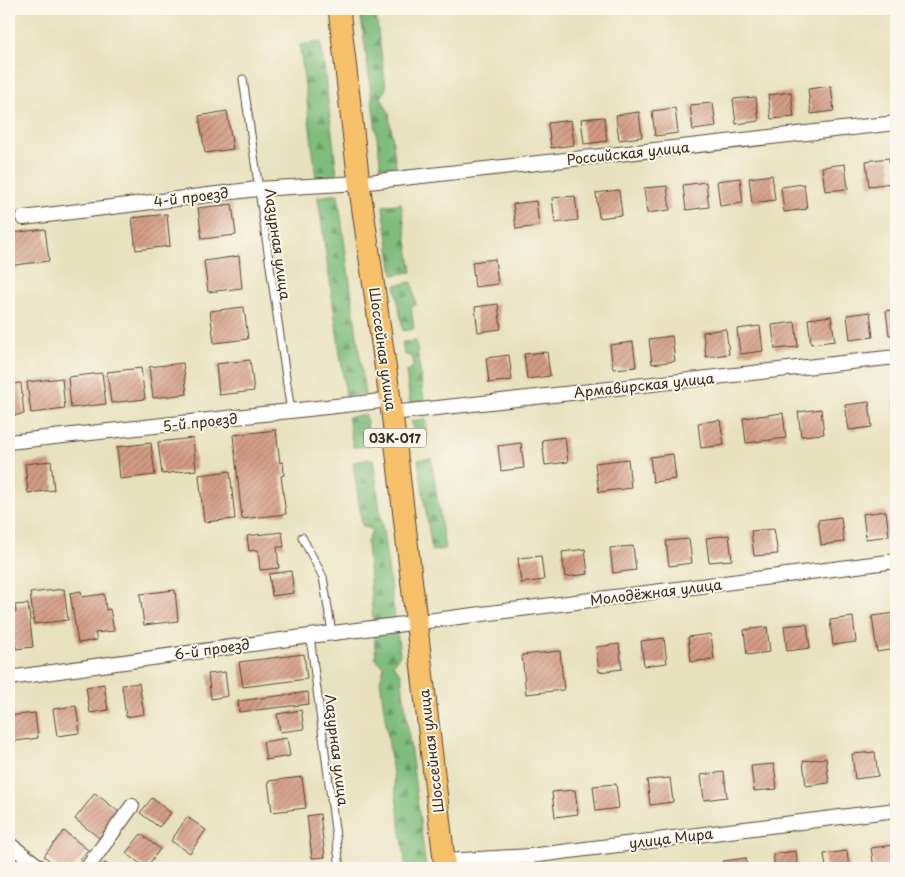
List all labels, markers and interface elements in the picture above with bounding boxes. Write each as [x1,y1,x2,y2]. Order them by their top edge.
street label: Российская улица [565,136,691,170]
street label: 4-й проезд [152,182,230,212]
street label: Лазурная улица [260,187,296,301]
street label: Шоссейная улица [364,286,402,412]
street label: Армавирская улица [573,367,716,403]
street label: 5-й проезд [161,408,239,436]
road number: 03К-017 [364,428,426,448]
street label: Молодёжная улица [589,573,723,611]
street label: 6-й проезд [173,633,251,665]
street label: Шоссейная улица [413,688,449,814]
street label: Лазурная улица [320,693,354,807]
street label: улица Мира [628,822,714,854]

